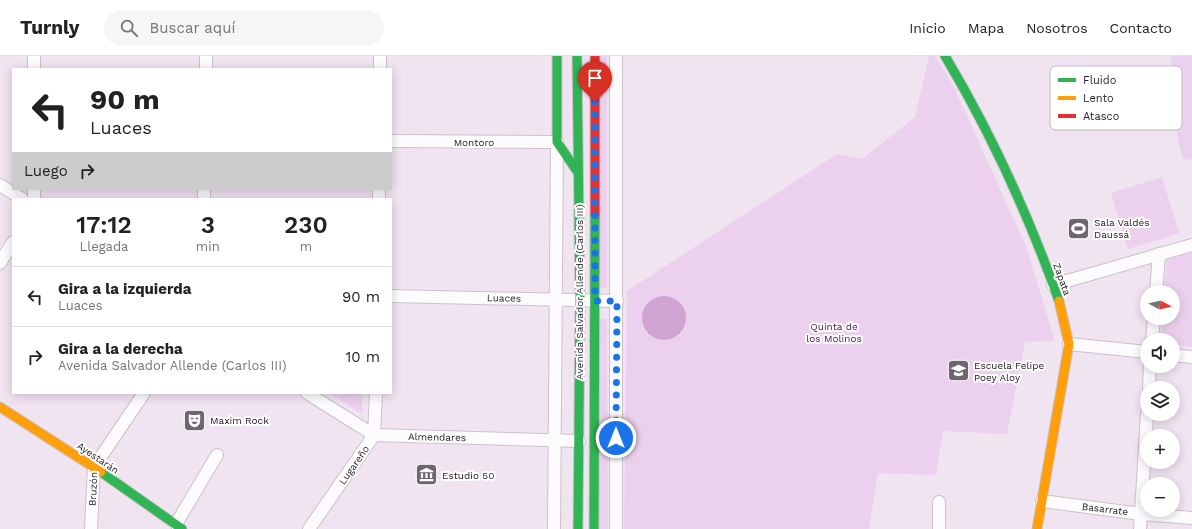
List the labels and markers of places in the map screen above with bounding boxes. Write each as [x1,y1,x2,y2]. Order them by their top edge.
pin [578,61,612,102]
sports icon: Sala Valdés Daussá [1065,215,1091,241]
place label: Sala Valdés Daussá [1094,217,1149,240]
school or university icon: Escuela Felipe Poey Aloy [945,358,971,384]
place label: Escuela Felipe Poey Aloy [974,360,1044,383]
theatre icon: Maxim Rock [182,407,208,433]
place label: Maxim Rock [210,415,269,426]
museum icon: Estudio 50 [414,462,440,488]
place label: Estudio 50 [442,470,494,481]

